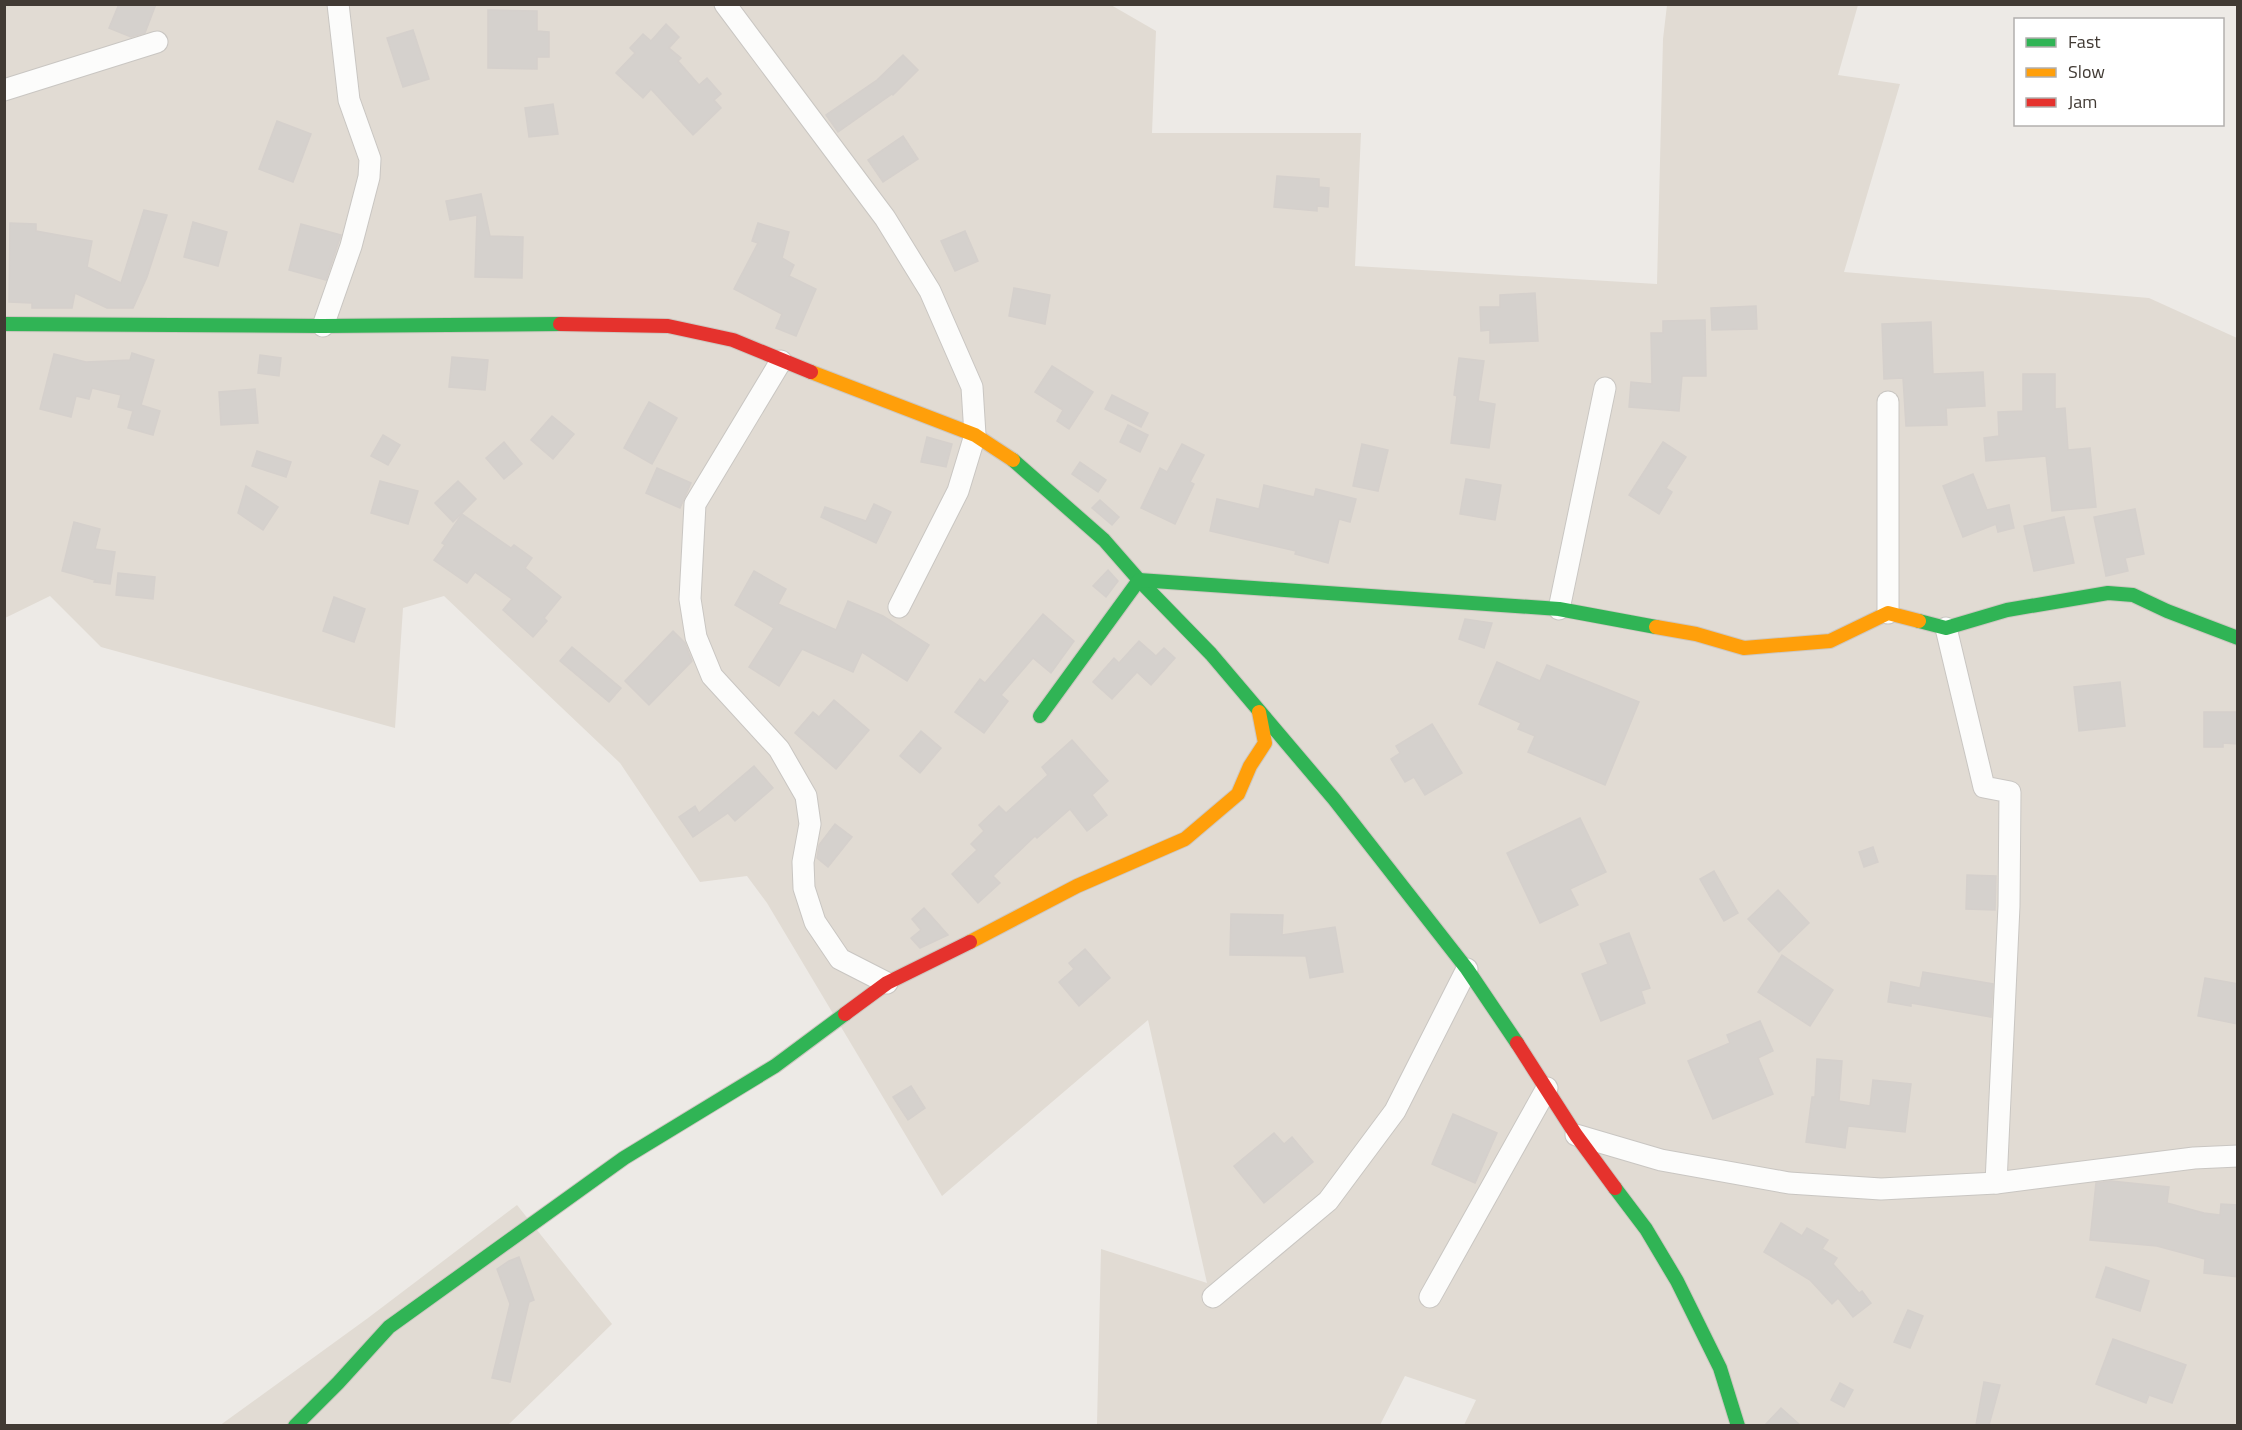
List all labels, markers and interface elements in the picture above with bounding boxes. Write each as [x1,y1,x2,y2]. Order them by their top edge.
legend [2014,18,2224,126]
text: Fast [2068,28,2101,55]
text: Slow [2068,58,2105,85]
text: Jam [2068,88,2097,115]

